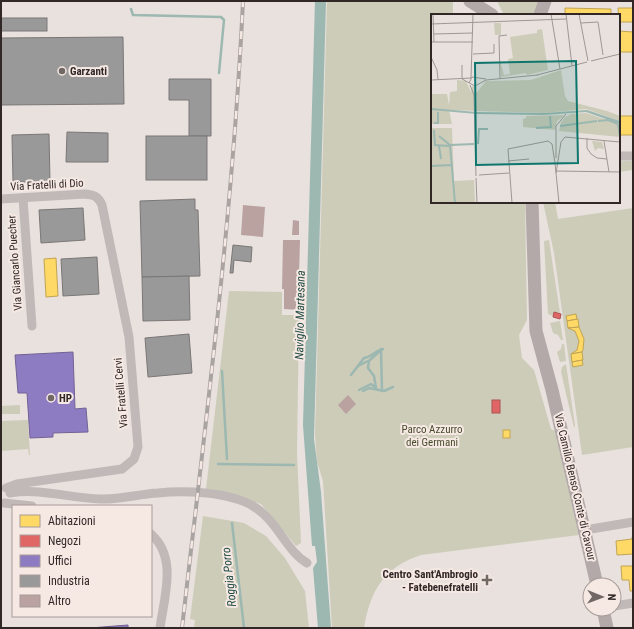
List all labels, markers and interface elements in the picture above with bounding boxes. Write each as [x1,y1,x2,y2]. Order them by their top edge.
inset map [431,14,620,203]
place label: Garzanti [70,65,107,78]
marker: Garzanti [57,66,67,76]
street label: Via Fratelli di Dio [10,177,84,193]
street label: Via Giancarlo Puecher [5,214,25,311]
water label: Naviglio Martesana [292,270,308,360]
street label: Via Fratelli Cervi [111,357,131,429]
place label: HP [59,392,72,405]
marker: HP [46,393,56,403]
street label: Via Camillo Benso Conte di Cavour [552,412,598,562]
park label: Parco Azzurro dei Germani [401,423,463,449]
legend [12,505,152,617]
text: Abitazioni [48,514,96,528]
text: Negozi [48,534,81,548]
water label: Roggia Porro [219,547,239,607]
text: Uffici [48,554,72,568]
place label: Centro Sant'Ambrogio - Fatebenefratelli [383,568,479,594]
text: Industria [48,574,90,588]
marker: Centro Sant'Ambrogio - Fatebenefratelli [481,574,493,586]
north arrow [582,577,622,617]
text: Altro [48,594,71,608]
text: N [605,594,618,601]

